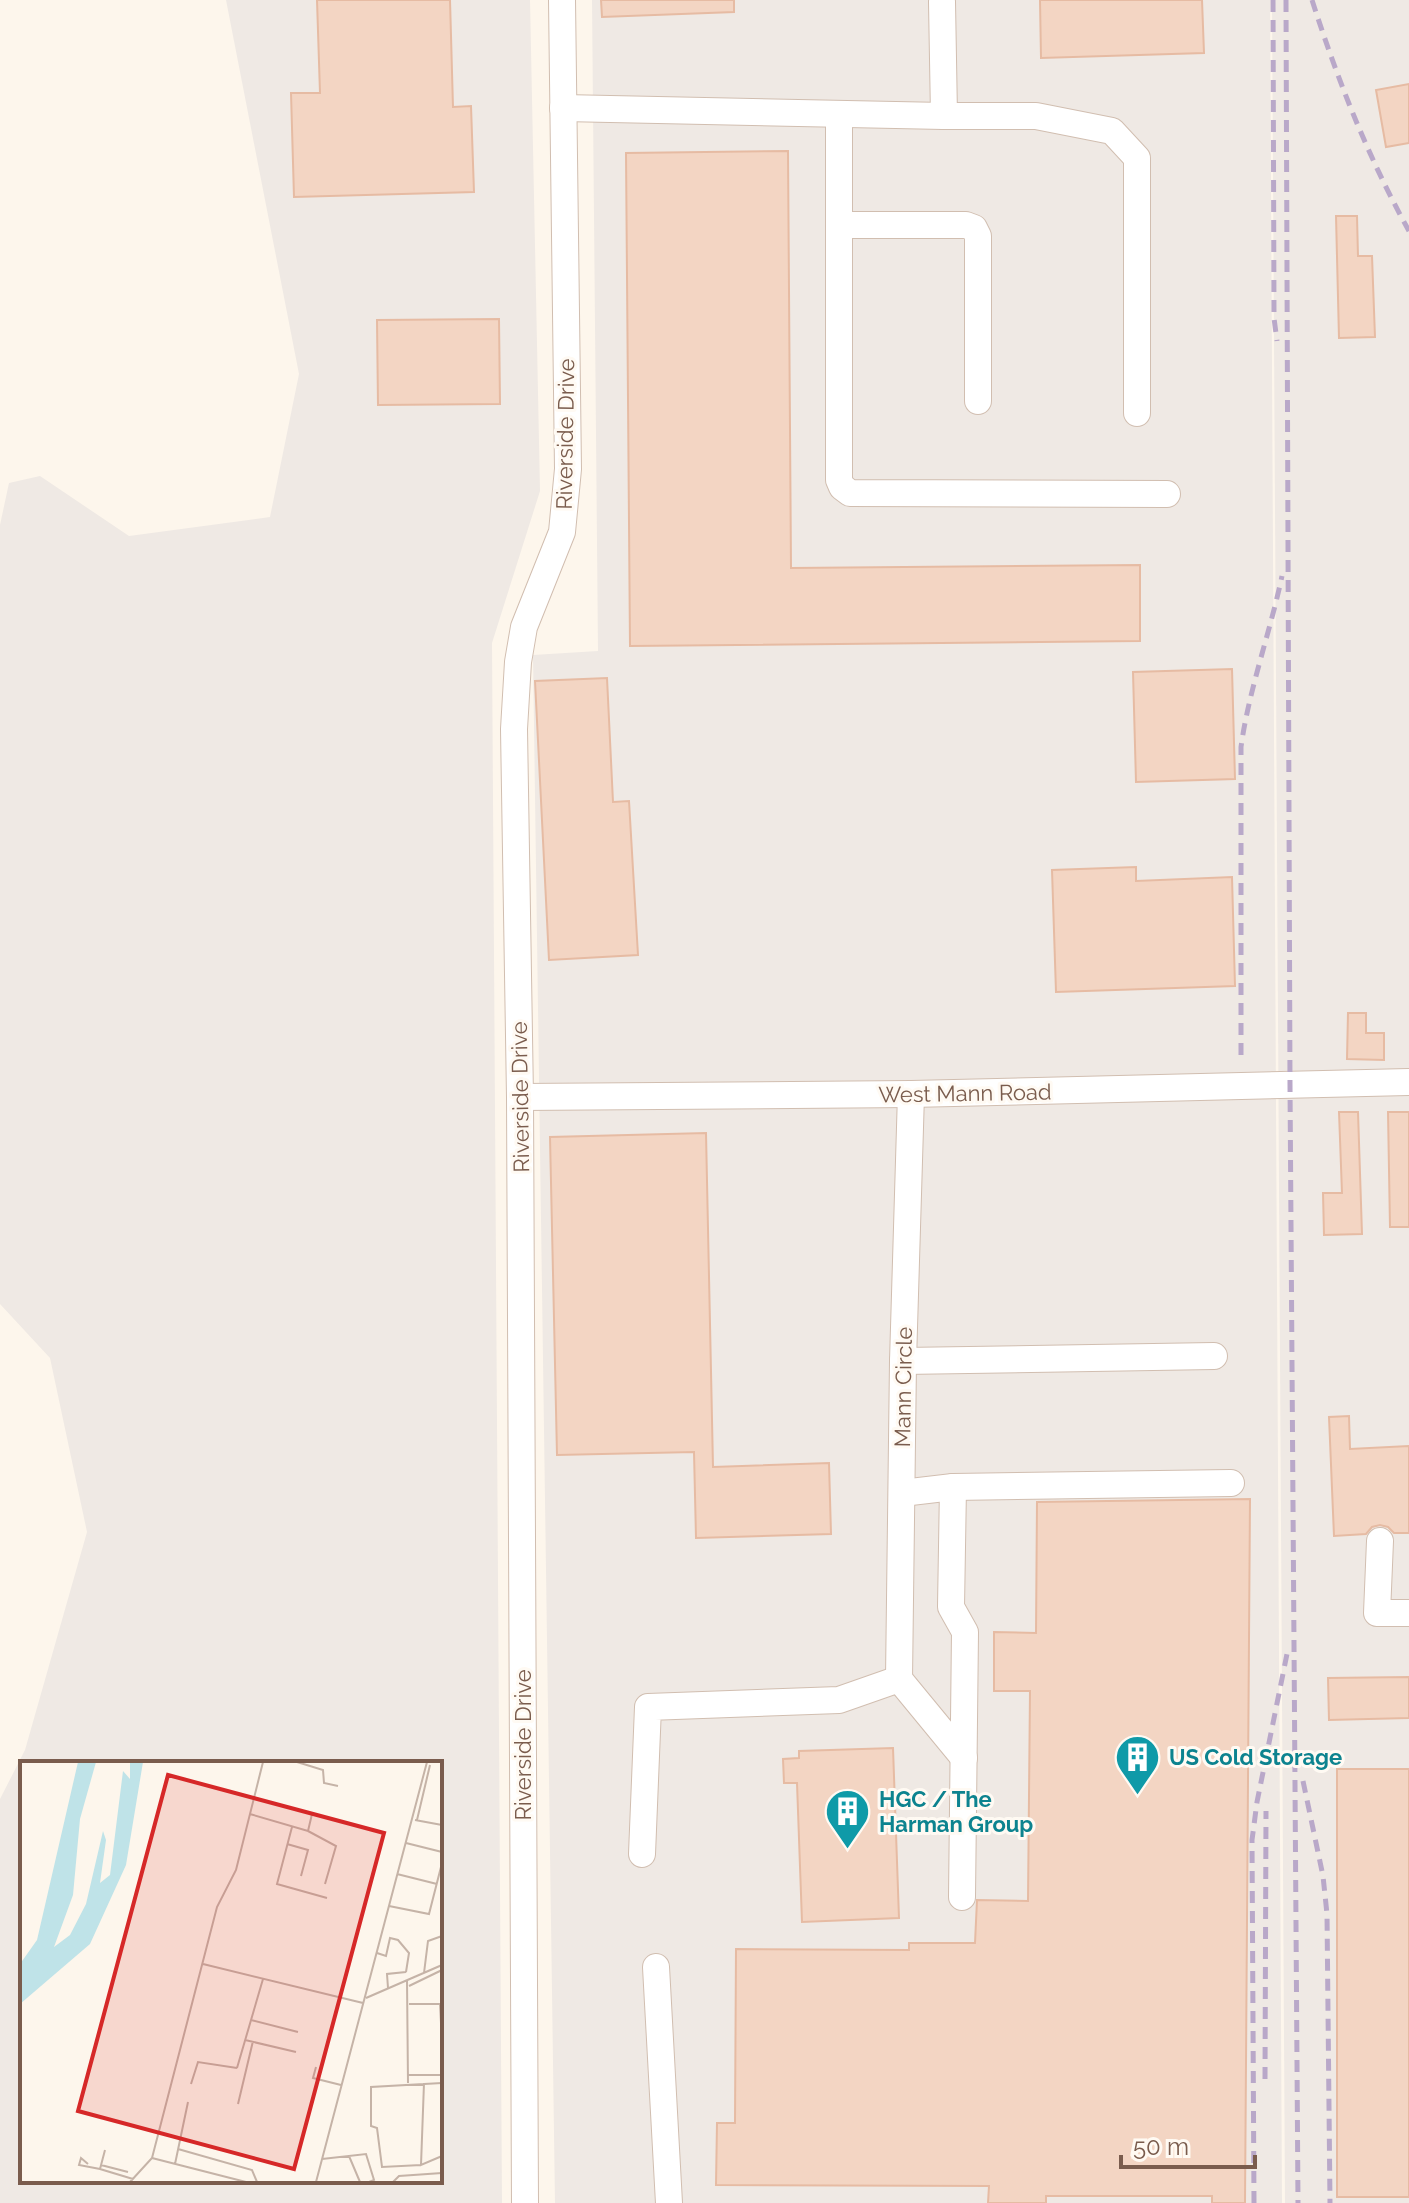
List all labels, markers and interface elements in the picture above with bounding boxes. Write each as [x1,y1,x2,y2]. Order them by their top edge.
street label: Riverside Drive [551,358,579,510]
street label: Riverside Drive [506,1021,534,1173]
street label: West Mann Road [878,1078,1052,1108]
street label: Mann Circle [889,1326,917,1448]
street label: Riverside Drive [510,1669,536,1821]
building icon: US Cold Storage [1114,1733,1162,1796]
place label: US Cold Storage [1169,1744,1342,1770]
inset map [20,1761,442,2183]
place label: HGC / The Harman Group [879,1786,1033,1837]
building icon: HGC / The Harman Group [824,1788,872,1851]
scale bar [1121,2119,1255,2169]
text: 50 m [1133,2132,1189,2161]

